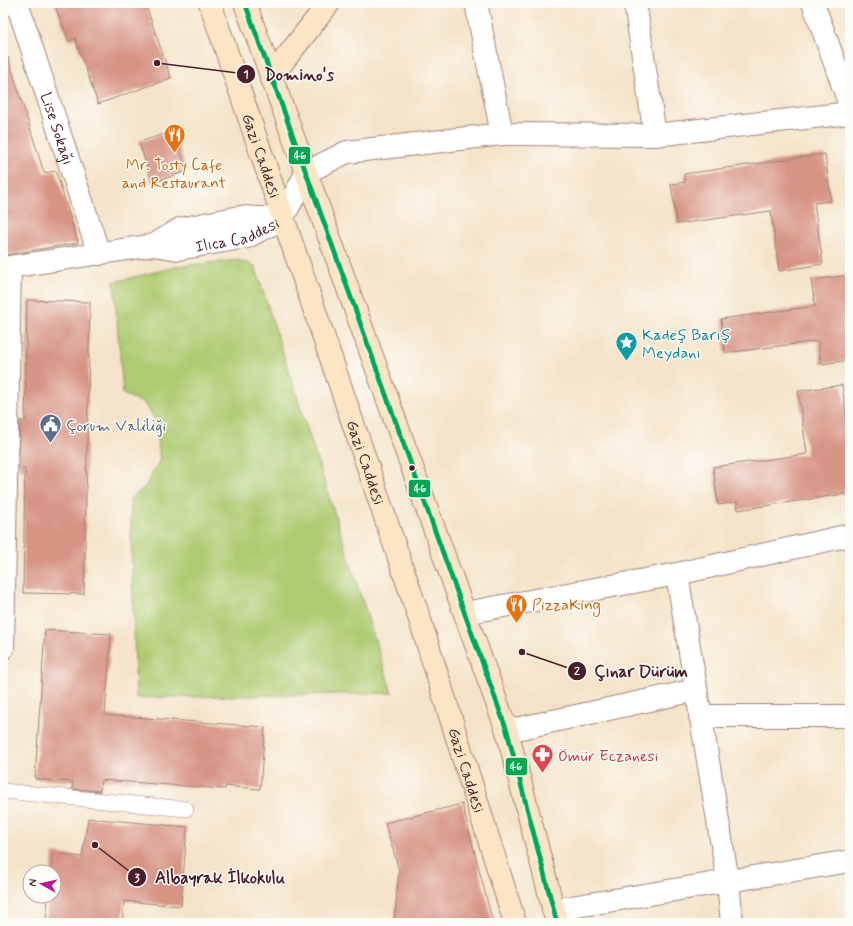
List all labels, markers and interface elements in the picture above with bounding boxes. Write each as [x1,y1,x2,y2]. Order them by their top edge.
callout: Domino's [236,59,342,88]
text: Domino's [264,64,334,86]
text: 1 [243,67,249,83]
street label: Lise Sokağı [35,90,78,168]
street label: Gazi Caddesi [236,111,285,201]
restaurant icon: Mr. Tosty Cafe and Restaurant [161,121,187,154]
line badge: 46 [288,146,311,165]
text: 46 [294,149,306,163]
place label: Mr. Tosty Cafe and Restaurant [122,155,227,194]
street label: Ilıca Caddesi [194,213,283,258]
place label: Kadeş Barış Meydanı [642,325,731,364]
place icon: Kadeş Barış Meydanı [614,330,640,363]
public building icon: Çorum Valiliği [38,412,64,445]
place label: Çorum Valiliği [66,416,166,437]
street label: Gazi Caddesi [341,418,389,508]
unlabelled marker [407,463,417,473]
line badge: 46 [408,479,431,498]
text: 46 [414,482,426,496]
restaurant icon: PizzaKing [504,591,530,624]
place label: PizzaKing [532,595,601,617]
callout: Çınar Dürüm [567,657,696,686]
text: Çınar Dürüm [594,661,688,683]
text: 2 [574,664,580,680]
street label: Gazi Caddesi [442,725,489,816]
pharmacy icon: Ömür Eczanesi [530,742,556,775]
place label: Ömür Eczanesi [558,746,659,767]
line badge: 46 [505,757,528,776]
text: 46 [510,760,522,774]
callout: Albayrak İlkokulu [127,863,294,892]
north arrow [22,864,62,904]
text: Albayrak İlkokulu [155,867,285,889]
text: 3 [134,871,140,887]
text: N [26,878,41,887]

